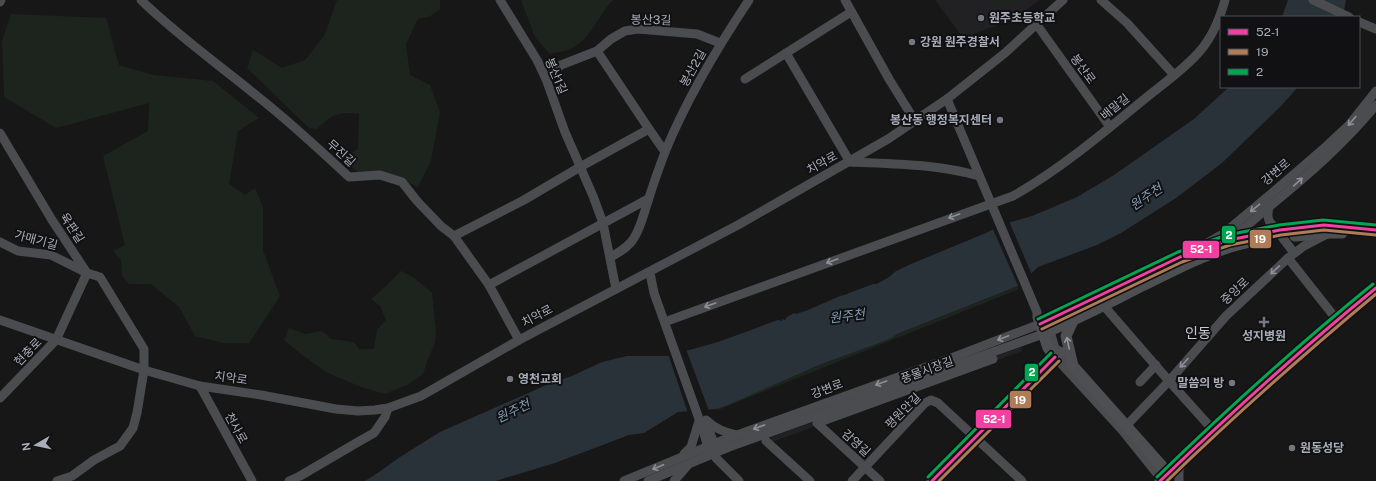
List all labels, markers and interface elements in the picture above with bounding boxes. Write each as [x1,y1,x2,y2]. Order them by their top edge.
place label: 원주초등학교 [989,11,1055,25]
street label: 봉산3길 [631,13,671,27]
marker: 원주초등학교 [976,13,986,23]
legend [1220,16,1360,88]
text: 52-1 [1256,25,1279,39]
place label: 강원 원주경찰서 [920,35,1000,49]
marker: 강원 원주경찰서 [907,37,917,47]
text: 19 [1256,45,1268,59]
street label: 봉산2길 [677,47,709,89]
street label: 봉산로 [1068,51,1098,87]
street label: 봉산1길 [542,56,570,96]
text: 2 [1256,65,1263,79]
street label: 배말길 [1098,91,1132,123]
place label: 봉산동 행정복지센터 [890,113,992,127]
marker: 봉산동 행정복지센터 [995,115,1005,125]
one-way arrow [1347,116,1356,127]
street label: 무진길 [324,137,358,169]
street label: 치악로 [804,149,840,177]
street label: 강변로 [1259,156,1293,188]
one-way arrow [1293,178,1304,187]
water label: 원주천 [1127,180,1166,213]
one-way arrow [1249,203,1260,212]
street label: 육판길 [57,210,87,246]
one-way arrow [948,213,960,221]
line badge: 2 [1221,225,1236,244]
street label: 가매기길 [13,228,59,252]
text: 2 [1226,229,1233,241]
line badge: 19 [1249,229,1272,249]
text: 19 [1254,233,1266,245]
line badge: 52-1 [1182,240,1220,259]
text: 52-1 [1190,243,1212,255]
one-way arrow [826,257,838,265]
one-way arrow [1270,265,1280,275]
street label: 중앙로 [1218,275,1252,307]
street label: 치악로 [519,302,555,330]
one-way arrow [704,302,716,310]
water label: 원주천 [828,306,867,326]
marker: 성지병원 [1258,316,1270,328]
district label: 인동 [1185,325,1211,341]
place label: 성지병원 [1242,329,1286,343]
one-way arrow [998,334,1010,342]
street label: 현충로 [11,335,45,369]
one-way arrow [1063,337,1071,350]
street label: 풍물시장길 [899,354,955,386]
one-way arrow [1180,358,1189,368]
line badge: 2 [1024,363,1039,382]
text: 2 [1029,366,1036,378]
street label: 치악로 [214,369,248,387]
place label: 영천교회 [518,372,562,386]
marker: 영천교회 [505,374,515,384]
place label: 말씀의 방 [1177,376,1224,390]
street label: 강변로 [809,377,845,401]
marker: 말씀의 방 [1227,378,1237,388]
one-way arrow [876,380,888,388]
street label: 평원안길 [882,390,924,432]
line badge: 19 [1009,390,1032,409]
text: 19 [1014,394,1026,406]
water label: 원주천 [494,396,533,426]
line badge: 52-1 [975,409,1012,429]
street label: 천사로 [222,410,250,446]
text: 52-1 [983,413,1005,425]
one-way arrow [754,424,766,432]
north arrow [16,425,56,465]
street label: 감영길 [839,427,873,459]
text: N [20,441,33,452]
place label: 원동성당 [1300,441,1344,455]
marker: 원동성당 [1287,443,1297,453]
one-way arrow [652,464,664,471]

